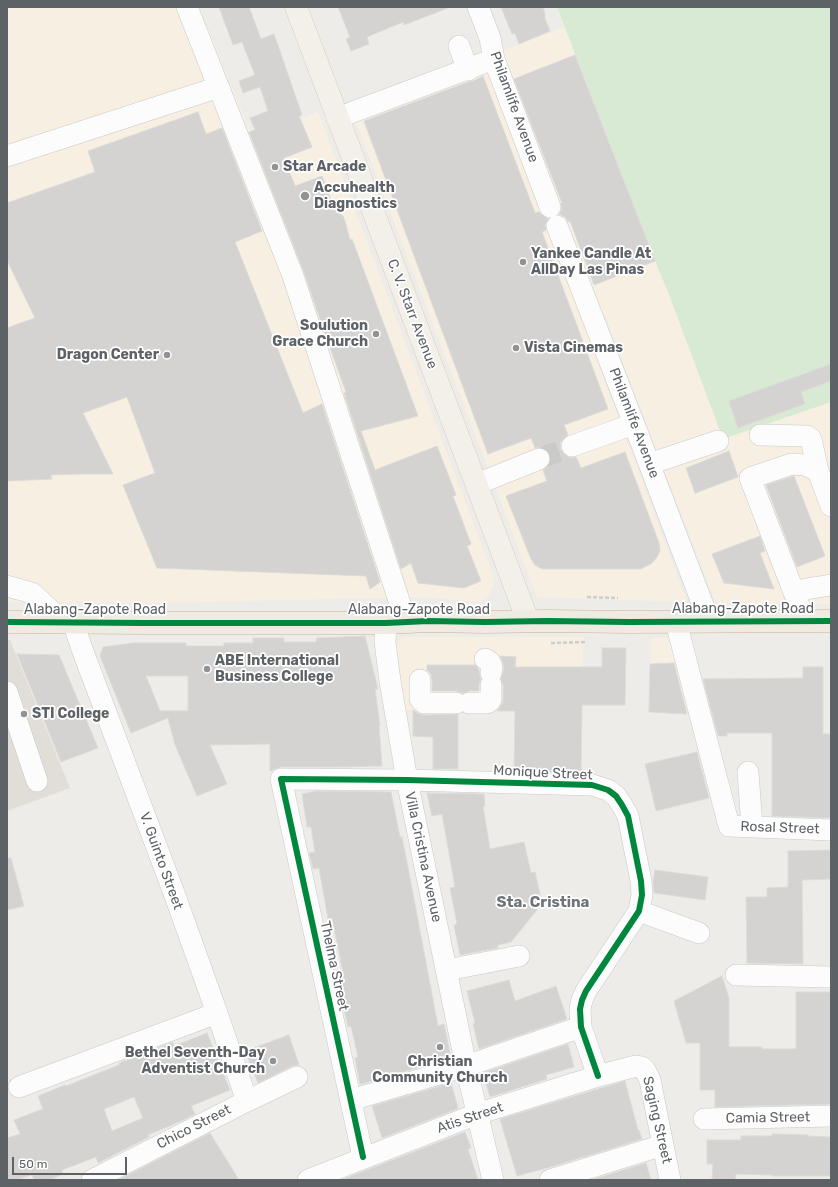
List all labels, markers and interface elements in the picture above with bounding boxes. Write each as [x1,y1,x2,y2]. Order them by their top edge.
street label: Philamlife Avenue [486,49,542,165]
place label: Star Arcade [283,159,366,175]
marker: Star Arcade [270,162,280,172]
place label: Accuhealth Diagnostics [314,180,397,212]
marker: Accuhealth Diagnostics [299,190,311,202]
place label: Yankee Candle At AllDay Las Pinas [531,246,651,278]
street label: C. V. Starr Avenue [383,257,441,371]
marker: Yankee Candle At AllDay Las Pinas [518,257,528,267]
place label: Soulution Grace Church [272,318,368,350]
marker: Soulution Grace Church [371,329,381,339]
place label: Vista Cinemas [524,340,623,356]
marker: Vista Cinemas [511,343,521,353]
place label: Dragon Center [57,347,159,363]
marker: Dragon Center [162,350,172,360]
street label: Philamlife Avenue [605,365,663,481]
street label: Alabang-Zapote Road [672,601,814,617]
street label: Alabang-Zapote Road [24,602,166,618]
street label: Alabang-Zapote Road [348,602,490,618]
place label: ABE International Business College [215,653,339,686]
marker: ABE International Business College [202,664,212,674]
place label: STI College [32,706,109,722]
marker: STI College [19,709,29,719]
street label: Monique Street [493,762,593,784]
street label: Villa Cristina Avenue [401,790,445,924]
street label: V. Guinto Street [136,810,186,912]
street label: Rosal Street [740,818,820,838]
district label: Sta. Cristina [497,894,589,912]
street label: Thelma Street [316,919,352,1013]
marker: Christian Community Church [435,1042,445,1052]
place label: Bethel Seventh-Day Adventist Church [125,1045,265,1078]
place label: Christian Community Church [372,1054,508,1086]
marker: Bethel Seventh-Day Adventist Church [268,1056,278,1066]
street label: Saging Street [639,1075,675,1165]
street label: Atis Street [435,1099,505,1137]
street label: Chico Street [154,1101,234,1153]
street label: Camia Street [726,1109,810,1127]
scale bar [14,1149,129,1175]
text: 50 m [19,1157,47,1171]

